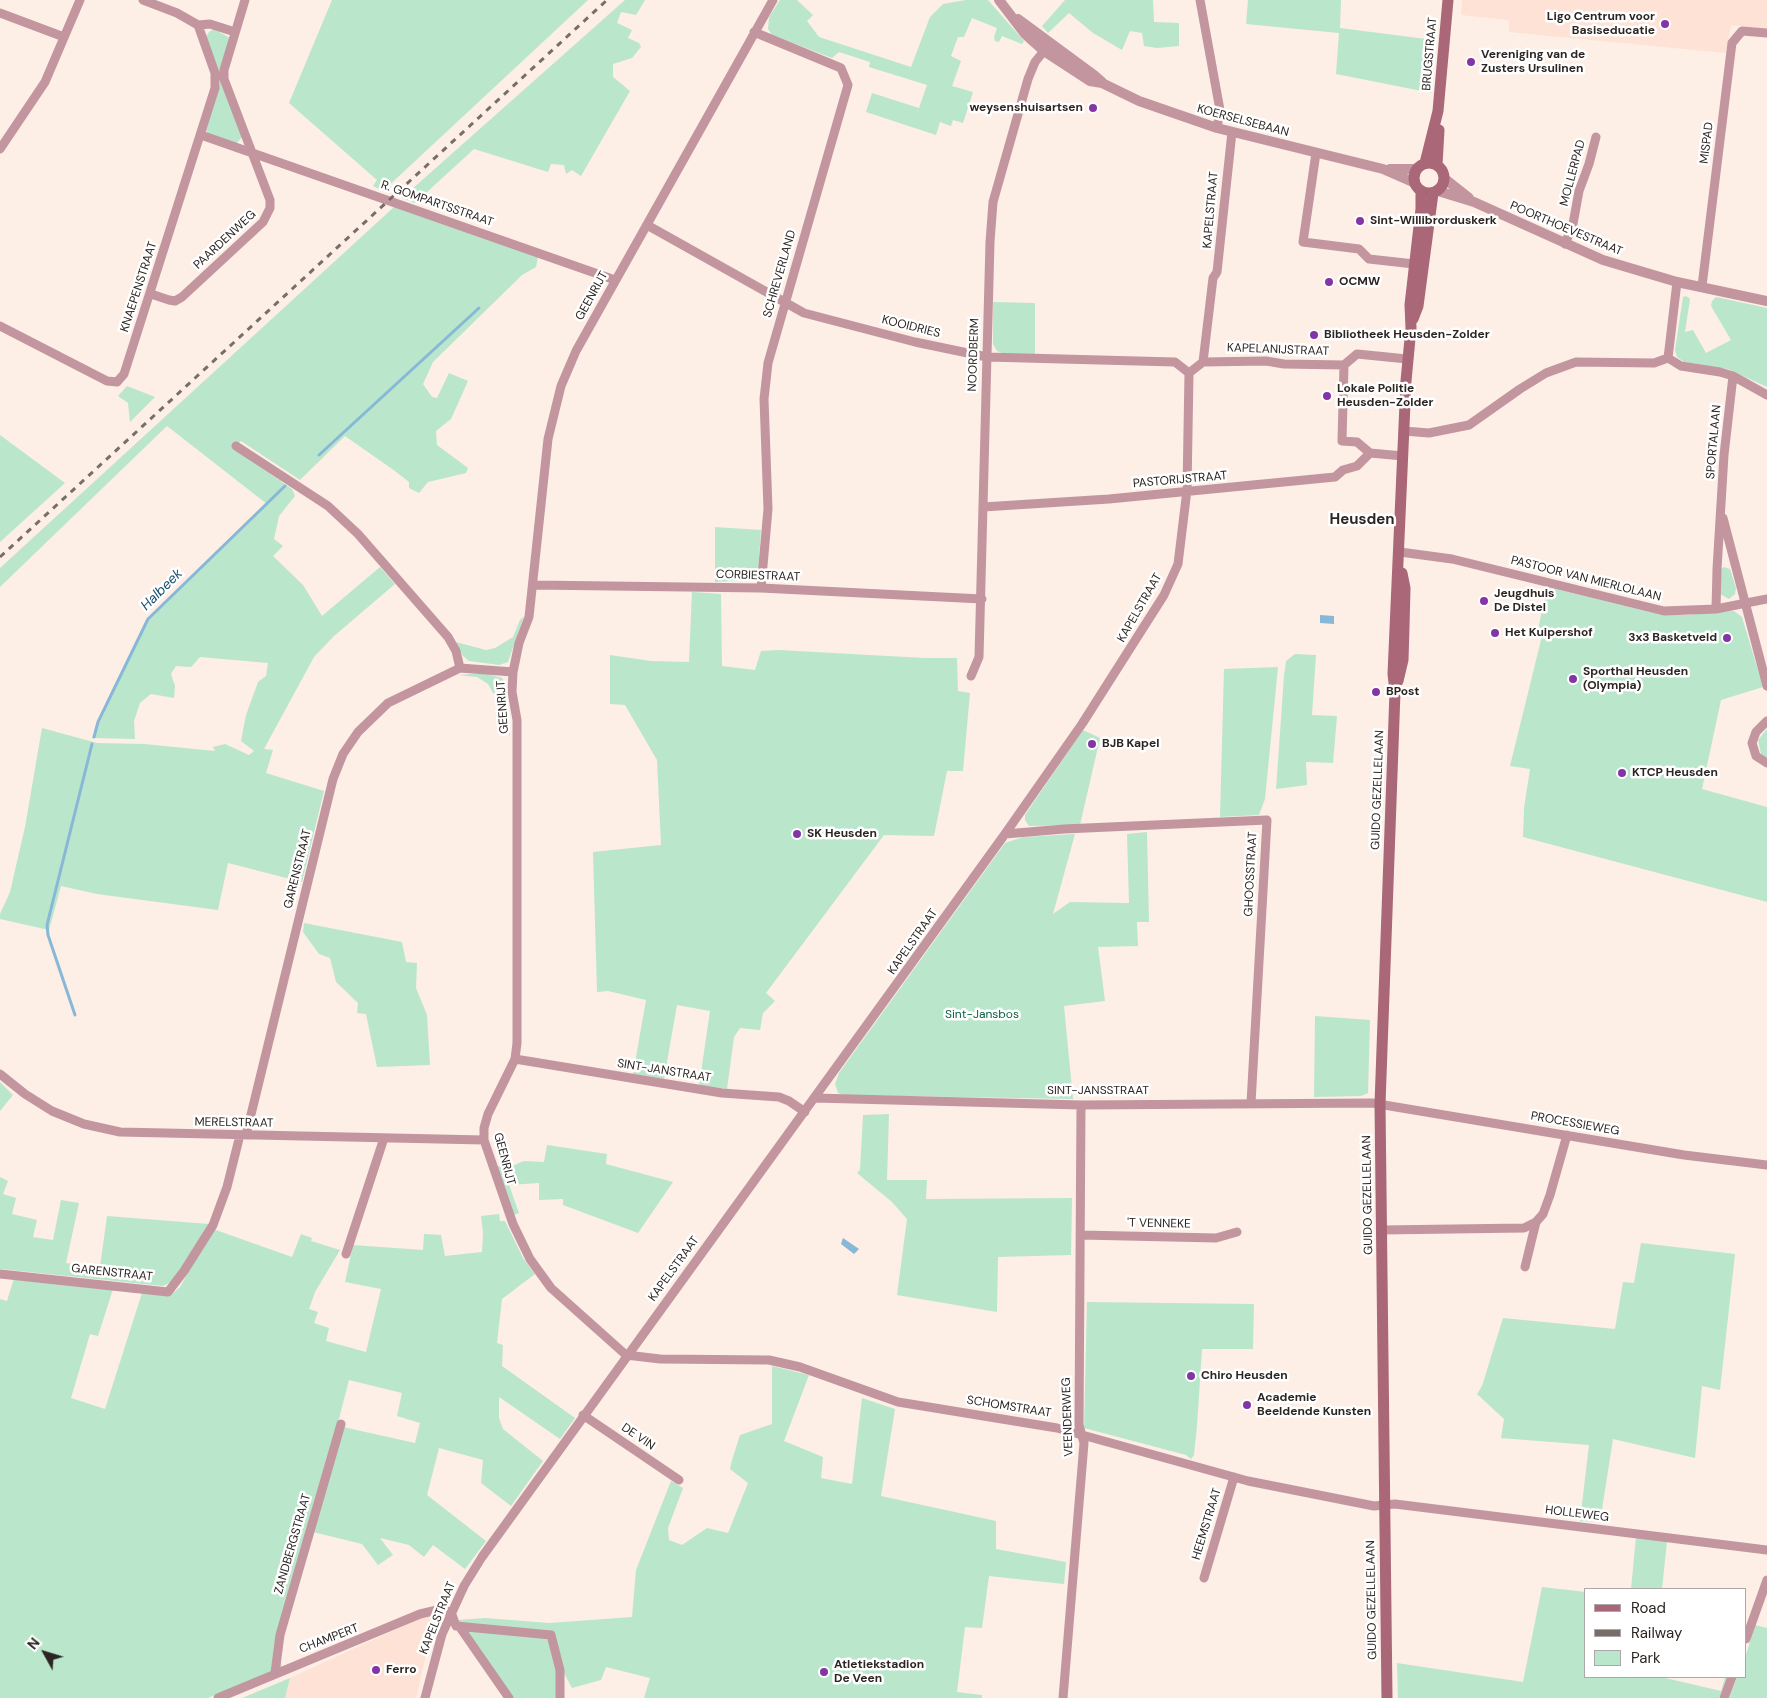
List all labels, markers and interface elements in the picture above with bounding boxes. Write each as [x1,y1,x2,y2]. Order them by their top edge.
place label: Ligo Centrum voor Basiseducatie [1547,10,1655,38]
street label: BRUGSTRAAT [1420,17,1440,91]
marker: Ligo Centrum voor Basiseducatie [1659,18,1671,30]
place label: Vereniging van de Zusters Ursulinen [1481,48,1585,76]
marker: Vereniging van de Zusters Ursulinen [1465,56,1477,68]
place label: weysenshuisartsen [969,101,1083,115]
marker: weysenshuisartsen [1087,102,1099,114]
street label: KOERSELSEBAAN [1196,102,1290,140]
street label: MISPAD [1697,121,1717,165]
street label: MOLLERPAD [1557,138,1589,208]
street label: KAPELSTRAAT [1200,171,1222,249]
street label: R. GOMPARTSSTRAAT [379,178,495,230]
street label: POORTHOEVESTRAAT [1508,199,1624,259]
street label: PAARDENWEG [191,208,259,272]
place label: Sint-Willibrorduskerk [1370,214,1497,228]
marker: Sint-Willibrorduskerk [1354,215,1366,227]
street label: SCHREVERLAND [761,229,799,319]
street label: KNAEPENSTRAAT [118,240,160,334]
street label: GEENRIJT [573,269,611,323]
place label: OCMW [1339,275,1380,289]
marker: OCMW [1323,276,1335,288]
street label: KOOIDRIES [880,313,942,341]
street label: NOORDBERM [966,318,982,392]
place label: Bibliotheek Heusden-Zolder [1324,328,1490,342]
marker: Bibliotheek Heusden-Zolder [1308,329,1320,341]
street label: KAPELANIJSTRAAT [1227,341,1329,359]
place label: Lokale Politie Heusden-Zolder [1337,382,1433,410]
marker: Lokale Politie Heusden-Zolder [1321,390,1333,402]
street label: SPORTALAAN [1704,404,1724,480]
street label: PASTORIJSTRAAT [1132,469,1228,491]
district label: Heusden [1329,511,1395,529]
street label: PASTOOR VAN MIERLOLAAN [1509,553,1663,605]
water label: Halbeek [138,566,186,614]
street label: CORBIESTRAAT [716,567,800,585]
street label: KAPELSTRAAT [1115,571,1165,645]
place label: Jeugdhuis De Distel [1494,587,1554,615]
marker: Jeugdhuis De Distel [1478,595,1490,607]
place label: Het Kuipershof [1505,626,1593,640]
marker: Het Kuipershof [1489,627,1501,639]
place label: 3x3 Basketveld [1628,631,1717,645]
marker: 3x3 Basketveld [1721,632,1733,644]
place label: Sporthal Heusden (Olympia) [1583,665,1688,693]
marker: Sporthal Heusden (Olympia) [1567,673,1579,685]
street label: GEENRIJT [494,680,512,734]
place label: BPost [1386,685,1419,699]
marker: BPost [1370,686,1382,698]
street label: GUIDO GEZELLELAAN [1369,730,1387,850]
place label: BJB Kapel [1102,737,1159,751]
marker: BJB Kapel [1086,738,1098,750]
place label: KTCP Heusden [1632,766,1718,780]
marker: KTCP Heusden [1616,767,1628,779]
place label: SK Heusden [807,827,877,841]
street label: GARENSTRAAT [281,828,315,910]
marker: SK Heusden [791,828,803,840]
street label: GHOOSSTRAAT [1242,831,1260,917]
street label: KAPELSTRAAT [885,906,941,978]
park label: Sint-Jansbos [945,1008,1019,1022]
street label: SINT-JANSTRAAT [616,1056,712,1086]
street label: SINT-JANSSTRAAT [1047,1084,1149,1098]
street label: PROCESSIEWEG [1530,1109,1620,1139]
street label: MERELSTRAAT [194,1115,274,1131]
street label: GEENRIJT [490,1131,518,1187]
street label: GUIDO GEZELLELAAN [1360,1135,1376,1255]
street label: 'T VENNEKE [1127,1216,1191,1232]
street label: KAPELSTRAAT [646,1234,702,1304]
street label: GARENSTRAAT [71,1262,153,1284]
place label: Chiro Heusden [1201,1369,1288,1383]
marker: Chiro Heusden [1185,1370,1197,1382]
street label: VEENDERWEG [1059,1377,1077,1457]
place label: Academie Beeldende Kunsten [1257,1391,1371,1419]
street label: SCHOMSTRAAT [966,1393,1052,1421]
marker: Academie Beeldende Kunsten [1241,1399,1253,1411]
street label: DE VIN [618,1421,658,1453]
street label: HEEMSTRAAT [1189,1486,1225,1562]
street label: ZANDBERGSTRAAT [272,1492,314,1596]
street label: HOLLEWEG [1544,1503,1610,1525]
street label: GUIDO GEZELLELAAN [1364,1540,1380,1660]
street label: KAPELSTRAAT [417,1580,459,1656]
legend [1584,1588,1747,1678]
text: Road [1631,1598,1666,1618]
street label: CHAMPERT [297,1621,361,1657]
text: Railway [1631,1623,1682,1643]
north arrow [20,1628,70,1678]
text: N [23,1634,44,1653]
text: Park [1631,1648,1661,1668]
place label: Atletiekstadion De Veen [834,1658,924,1686]
place label: Ferro [386,1663,417,1677]
marker: Ferro [370,1664,382,1676]
marker: Atletiekstadion De Veen [818,1666,830,1678]

